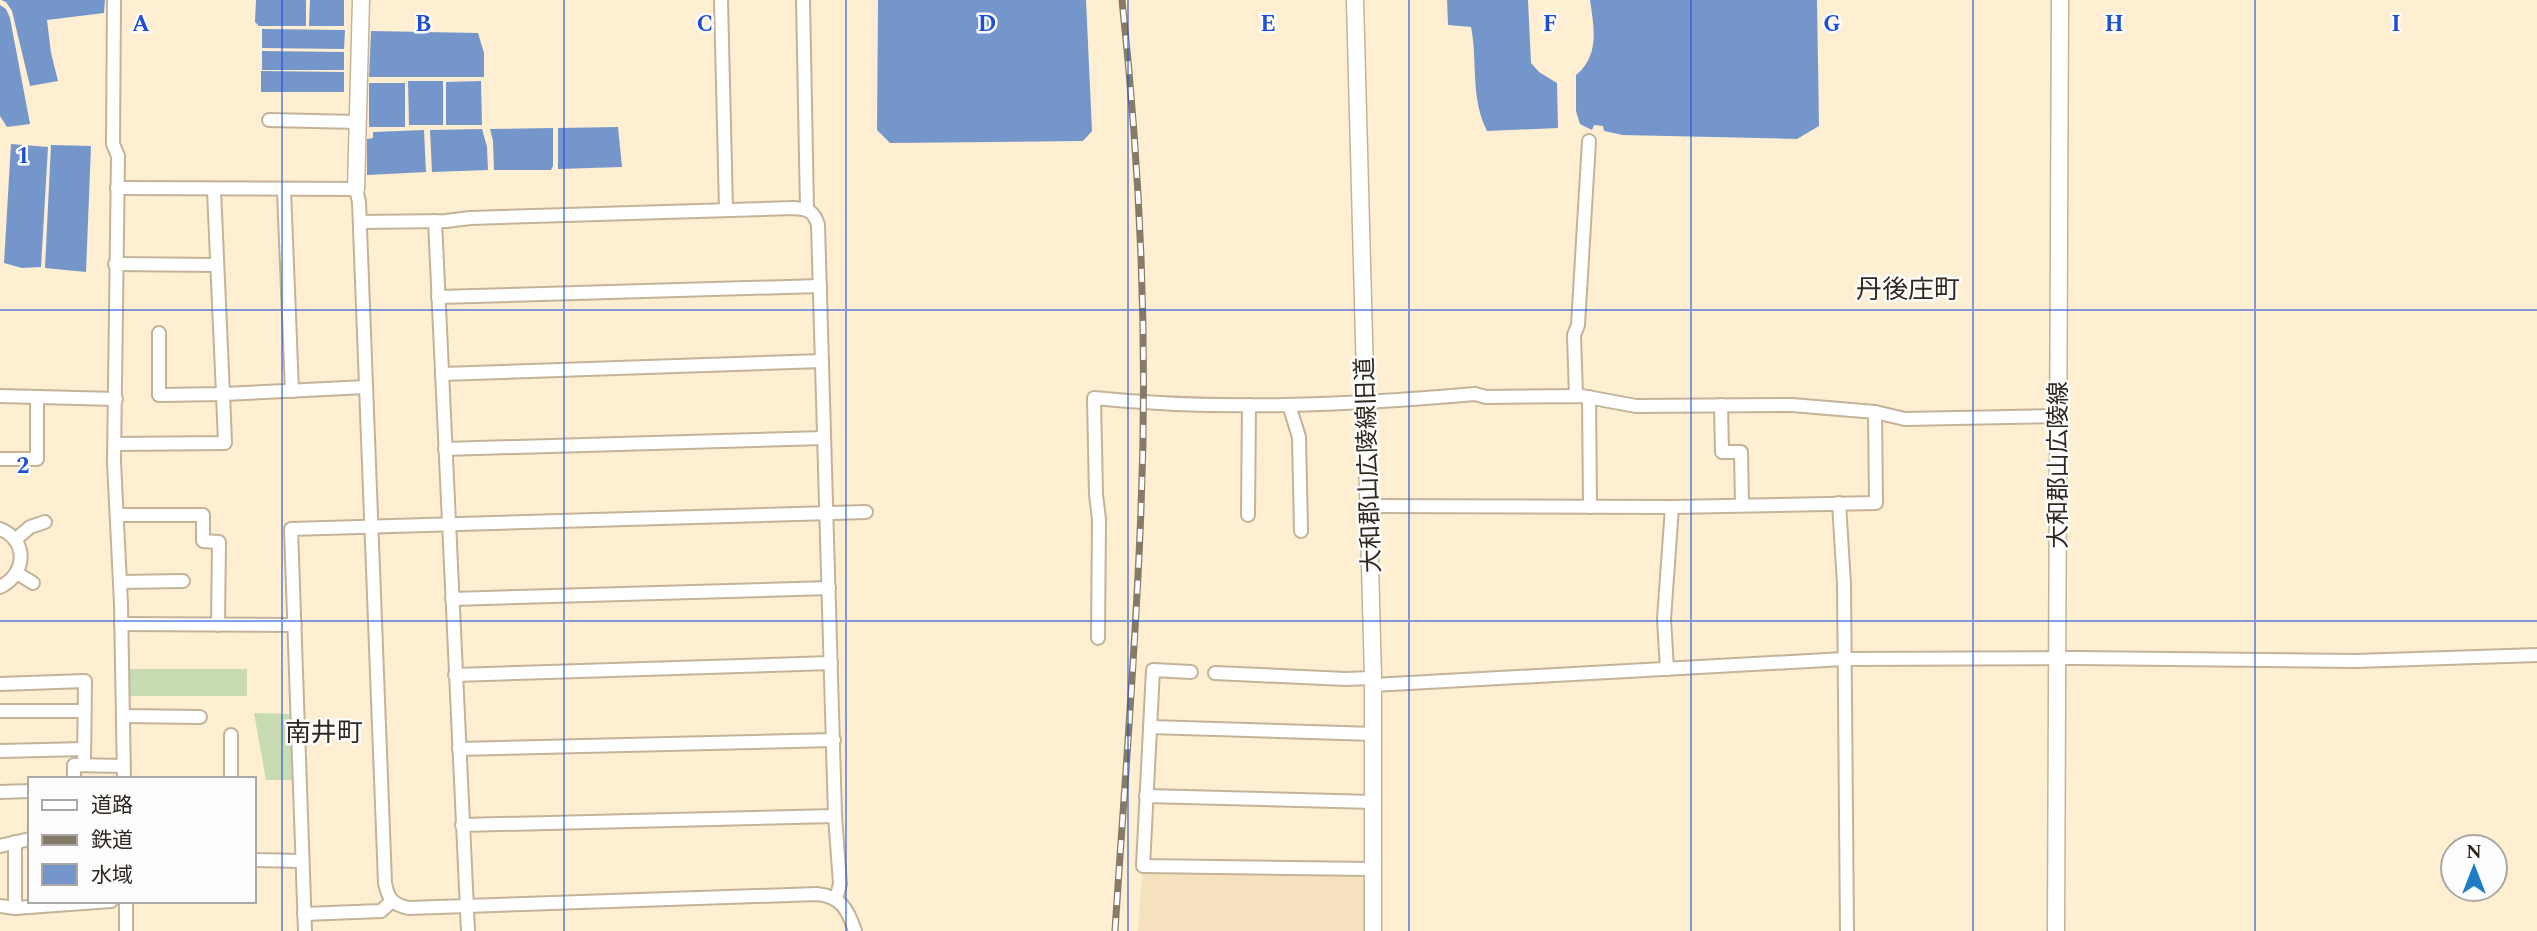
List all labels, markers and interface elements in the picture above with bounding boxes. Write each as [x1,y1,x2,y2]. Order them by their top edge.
text: A [132,7,150,42]
text: B [415,7,431,42]
text: C [697,7,713,42]
text: D [978,7,996,42]
text: E [1260,7,1276,42]
text: F [1543,7,1557,42]
text: G [1823,7,1841,42]
text: H [2104,7,2124,42]
text: I [2391,7,2401,42]
text: 1 [17,139,29,174]
district label: 丹後庄町 [1856,270,1960,310]
street label: 大和郡山広陵線旧道 [1347,356,1391,574]
street label: 大和郡山広陵線 [2041,381,2077,549]
text: 2 [17,449,30,484]
district label: 南井町 [285,713,363,753]
legend [28,777,256,903]
text: 道路 [91,790,133,822]
text: 鉄道 [91,825,133,857]
north arrow [2439,833,2509,903]
text: N [2466,838,2482,867]
text: 水域 [91,860,133,892]

